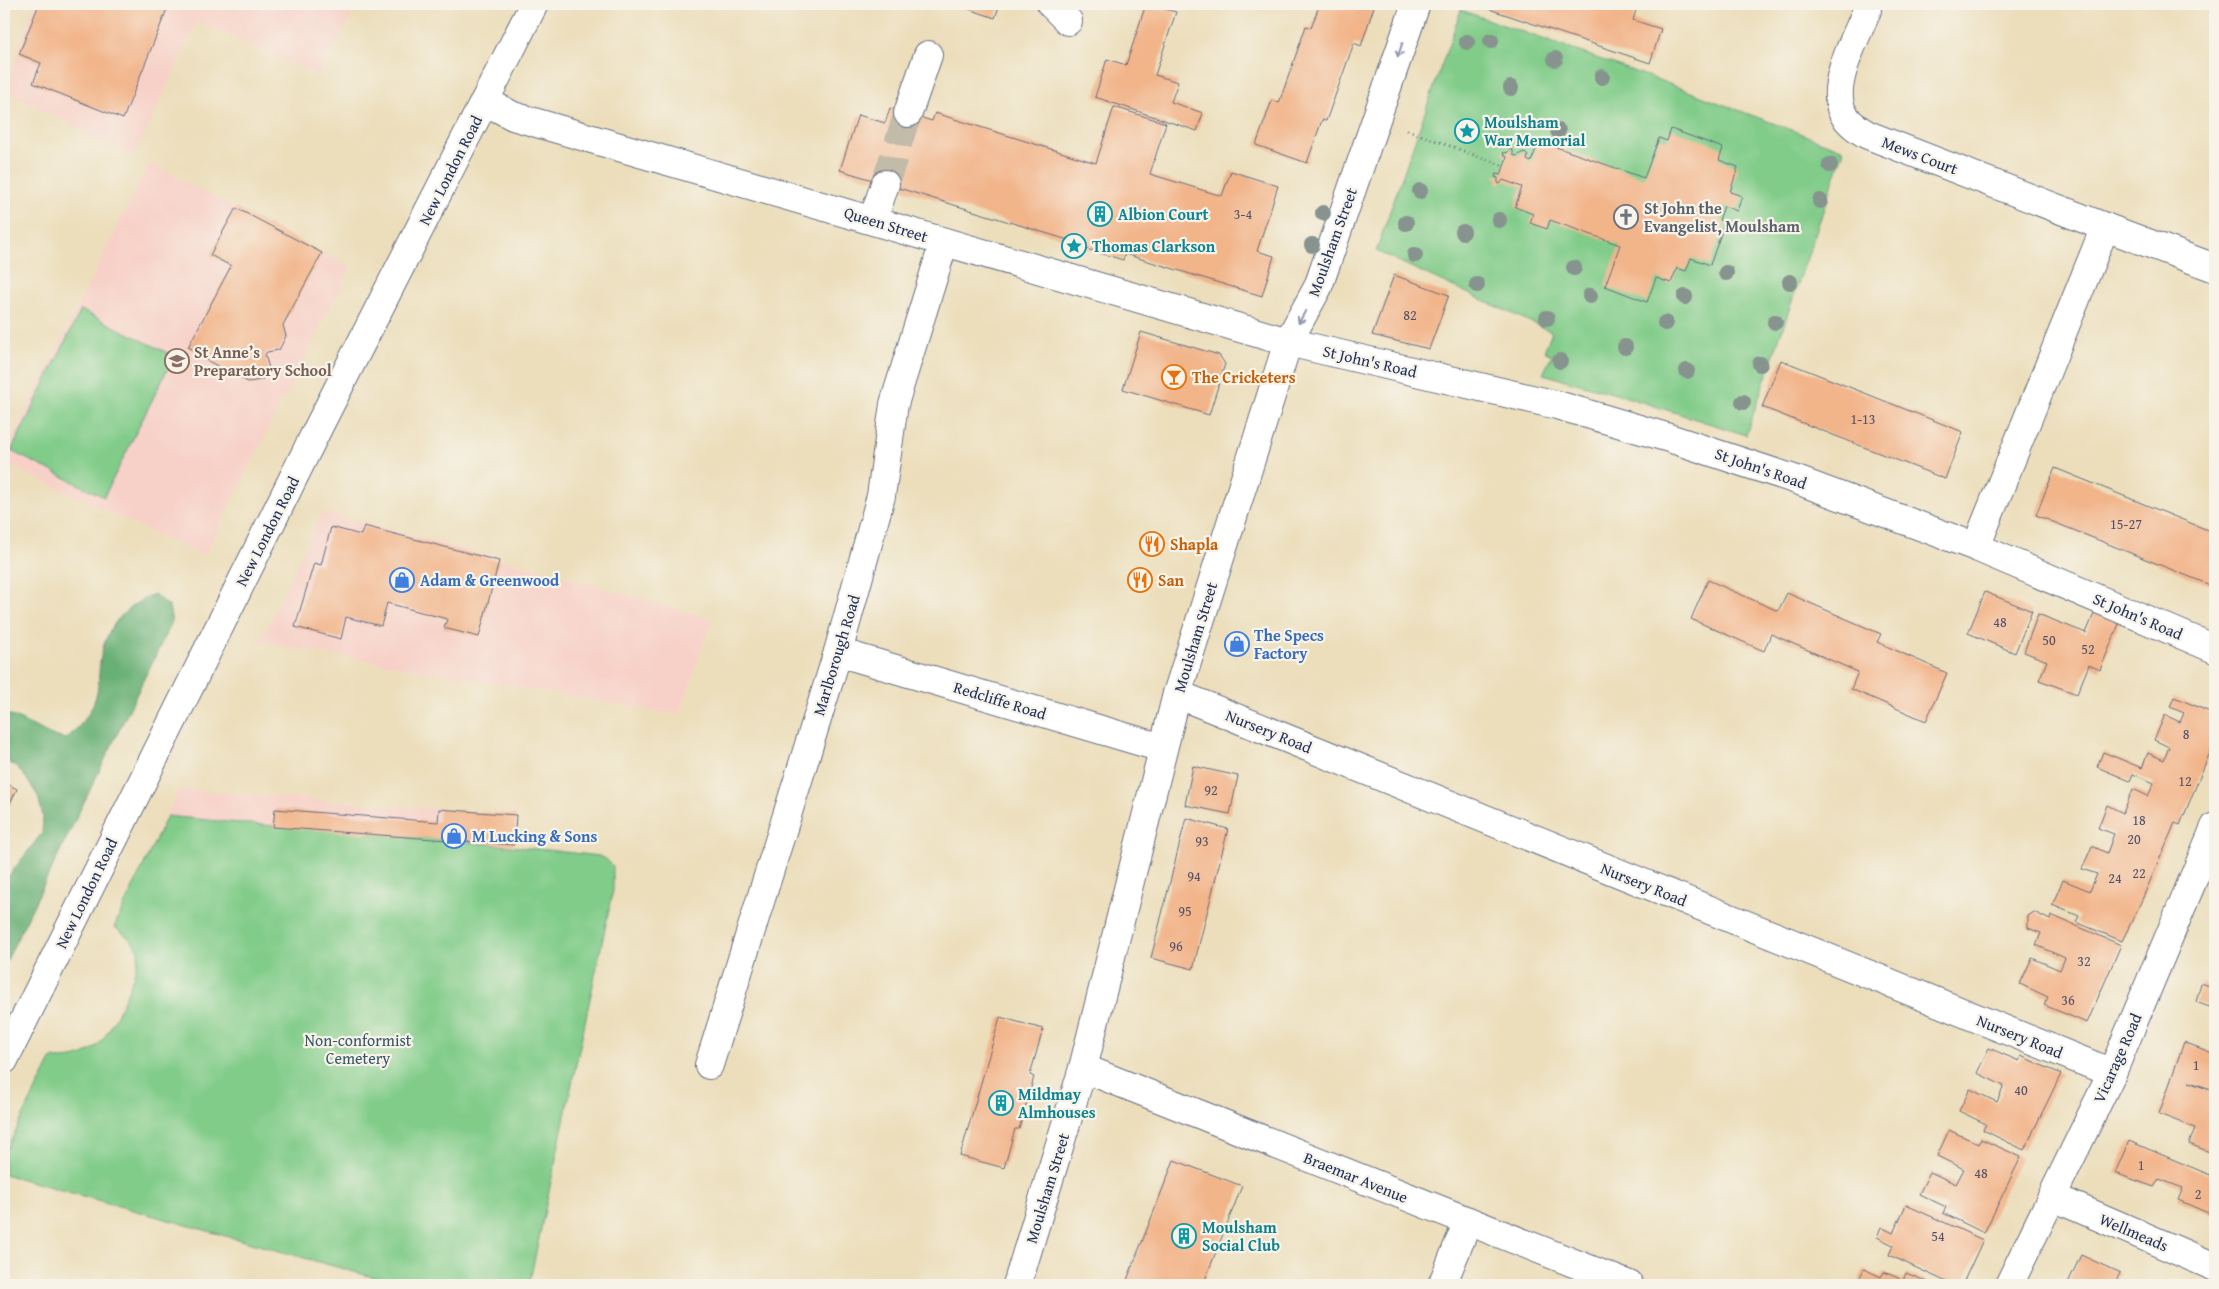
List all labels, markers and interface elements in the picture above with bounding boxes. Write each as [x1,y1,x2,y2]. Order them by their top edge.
one-way arrow [1395,42,1404,57]
street label: New London Road [412,110,488,229]
place label: Moulsham War Memorial [1484,110,1585,152]
place icon: Moulsham War Memorial [1454,118,1480,144]
street label: Mews Court [1879,130,1962,181]
street label: Moulsham Street [1301,184,1363,300]
place label: St John the Evangelist, Moulsham [1644,196,1800,238]
street label: Queen Street [841,200,931,248]
building icon: Albion Court [1087,201,1113,227]
place label: Albion Court [1118,202,1209,226]
house number: 3-4 [1234,204,1252,224]
church icon: St John the Evangelist, Moulsham [1613,204,1639,230]
place icon: Thomas Clarkson [1061,233,1087,259]
place label: Thomas Clarkson [1092,234,1216,258]
house number: 82 [1403,305,1417,325]
one-way arrow [1296,309,1306,324]
street label: St John's Road [1321,339,1420,384]
place label: St Anne’s Preparatory School [194,340,332,382]
school or university icon: St Anne’s Preparatory School [164,348,190,374]
bar icon: The Cricketers [1161,364,1187,390]
place label: The Cricketers [1192,365,1296,389]
house number: 1-13 [1850,409,1876,429]
street label: St John's Road [1712,441,1811,495]
street label: New London Road [229,471,305,590]
house number: 15-27 [2110,514,2142,534]
restaurant icon: Shapla [1139,531,1165,557]
place label: Shapla [1170,532,1219,556]
shop icon: Adam & Greenwood [389,567,415,593]
restaurant icon: San [1127,567,1153,593]
place label: Adam & Greenwood [420,568,560,592]
place label: San [1158,568,1185,592]
street label: Moulsham Street [1167,578,1223,695]
street label: St John's Road [2089,586,2187,646]
street label: Marlborough Road [806,591,866,718]
house number: 48 [1993,612,2007,632]
place label: The Specs Factory [1254,623,1324,665]
house number: 50 [2042,630,2056,650]
shop icon: The Specs Factory [1224,631,1250,657]
house number: 52 [2081,639,2095,659]
street label: Redcliffe Road [951,675,1050,726]
street label: Nursery Road [1222,703,1316,759]
house number: 8 [2183,724,2190,744]
house number: 12 [2178,771,2192,791]
house number: 92 [1204,780,1218,800]
house number: 18 [2132,810,2146,830]
shop icon: M Lucking & Sons [441,823,467,849]
place label: M Lucking & Sons [472,824,597,848]
house number: 20 [2127,829,2141,849]
house number: 93 [1195,831,1209,851]
street label: New London Road [49,833,123,952]
street label: Nursery Road [1597,856,1691,912]
house number: 22 [2132,863,2146,883]
house number: 94 [1187,866,1201,886]
house number: 24 [2108,868,2122,888]
house number: 95 [1178,901,1192,921]
house number: 96 [1169,936,1183,956]
house number: 32 [2077,951,2091,971]
house number: 36 [2061,990,2075,1010]
street label: Nursery Road [1973,1008,2067,1064]
street label: Vicarage Road [2086,1009,2148,1107]
park label: Non-conformist Cemetery [305,1028,412,1070]
house number: 1 [2193,1055,2199,1075]
house number: 40 [2014,1080,2028,1100]
place label: Mildmay Almhouses [1018,1082,1096,1124]
building icon: Mildmay Almhouses [988,1090,1014,1116]
street label: Moulsham Street [1019,1129,1075,1246]
street label: Braemar Avenue [1300,1145,1412,1209]
house number: 1 [2138,1155,2144,1175]
house number: 48 [1974,1163,1988,1183]
house number: 2 [2195,1184,2201,1204]
street label: Wellmeads [2096,1207,2172,1257]
place label: Moulsham Social Club [1202,1215,1280,1257]
building icon: Moulsham Social Club [1171,1223,1197,1249]
house number: 54 [1931,1226,1945,1246]

